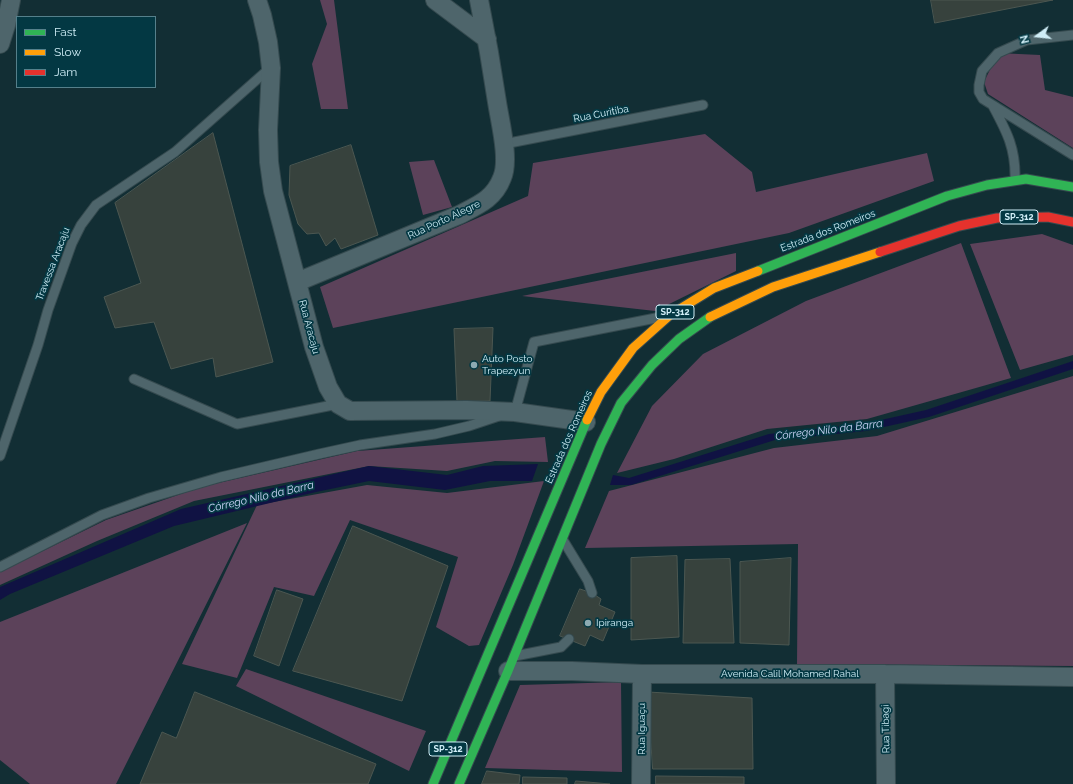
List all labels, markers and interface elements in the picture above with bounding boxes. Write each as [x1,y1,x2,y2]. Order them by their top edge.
legend [16,16,156,88]
north arrow [1017,16,1057,56]
text: Fast [54,25,77,39]
text: N [1018,33,1032,45]
text: Slow [54,45,81,59]
text: Jam [54,65,77,79]
street label: Rua Curitiba [572,103,630,125]
street label: Rua Porto Alegre [406,198,482,242]
street label: Estrada dos Romeiros [779,207,877,255]
road number: SP-312 [1000,210,1038,224]
street label: Travessa Aracaju [34,226,72,302]
street label: Rua Aracaju [296,299,322,355]
road number: SP-312 [656,305,694,319]
place label: Auto Posto Trapezyun [482,353,532,376]
marker: Auto Posto Trapezyun [469,360,479,370]
street label: Estrada dos Romeiros [543,389,595,485]
water label: Córrego Nilo da Barra [774,417,884,443]
water label: Córrego Nilo da Barra [207,478,315,516]
place label: Ipiranga [596,617,633,629]
marker: Ipiranga [583,618,593,628]
street label: Avenida Calil Mohamed Rahal [721,668,859,680]
street label: Rua Iguaçu [636,703,648,755]
street label: Rua Tibagi [880,705,892,753]
road number: SP-312 [429,742,467,756]

